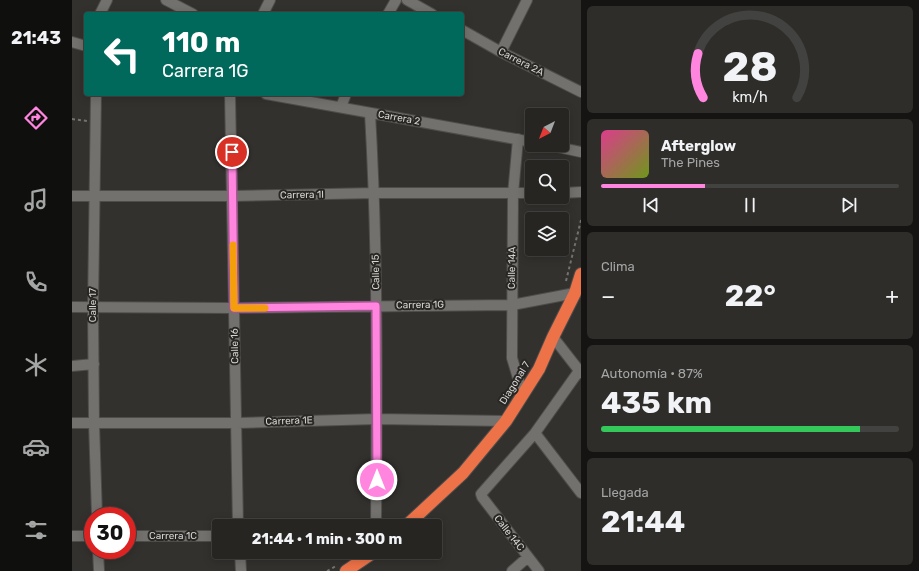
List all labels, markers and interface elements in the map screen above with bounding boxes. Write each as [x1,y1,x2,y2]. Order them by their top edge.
text: 110 m [162,26,240,59]
text: 21:43 [11,27,61,49]
icon: left [96,28,148,80]
text: 28 [722,41,778,90]
street label: Carrera 2A [496,45,546,79]
text: Carrera 1G [162,60,249,82]
text: km/h [732,88,768,105]
icon: directions [22,104,50,132]
street label: Carrera 2 [377,108,421,128]
north arrow [525,108,569,152]
map controls [525,108,569,256]
pin [215,135,249,169]
text: Afterglow [661,137,736,155]
icon: arrive [221,141,243,163]
text: The Pines [661,155,720,170]
button: search [525,160,569,204]
icon: music [22,186,50,214]
street label: Carrera 1I [280,189,324,201]
icon: previous [640,194,662,216]
icon: pause [739,194,761,216]
icon: next [838,194,860,216]
button: layers [525,212,569,256]
street label: Calle 14A [506,246,518,289]
street label: Calle 15 [370,254,382,290]
text: Clima [601,259,635,274]
icon: phone [22,268,50,296]
text: 22° [725,278,776,314]
text: − [601,283,615,310]
text: + [885,283,899,310]
street label: Calle 17 [87,288,99,322]
street label: Carrera 1G [396,299,444,311]
street label: Calle 16 [229,328,241,364]
icon: climate [22,351,50,379]
street label: Diagonal 7 [497,359,533,407]
text: Autonomía · 87% [601,366,703,381]
text: 435 km [601,385,712,421]
street label: Carrera 1E [265,414,313,428]
icon: car [22,433,50,461]
position arrow [356,459,398,501]
text: Llegada [601,485,649,500]
text: 21:44 [601,504,685,540]
speed limit sign: 30 [84,507,136,559]
street label: Calle 14C [491,513,527,554]
icon: filters [22,516,50,544]
street label: Carrera 1C [149,530,197,542]
text: 21:44 · 1 min · 300 m [252,530,402,548]

